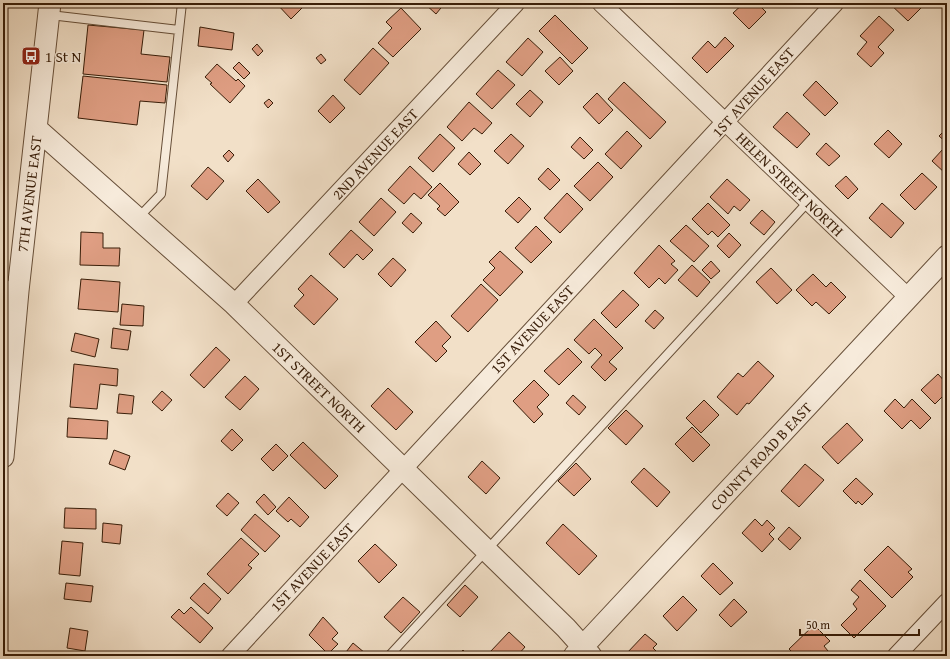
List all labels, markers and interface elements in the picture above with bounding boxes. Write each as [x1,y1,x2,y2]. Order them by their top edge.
street label: 1ST AVENUE EAST [707,42,800,142]
bus stop icon: 1 St N [20,45,42,67]
place label: 1 St N [45,46,81,67]
street label: 2ND AVENUE EAST [327,103,423,204]
street label: HELEN STREET NORTH [731,127,849,241]
street label: 7TH AVENUE EAST [11,134,47,253]
street label: 1ST AVENUE EAST [485,280,579,378]
street label: 1ST STREET NORTH [267,337,371,437]
street label: COUNTY ROAD B EAST [705,397,817,515]
street label: 1ST AVENUE EAST [265,518,359,616]
scale bar [800,611,919,637]
text: 50 m [806,616,830,633]

